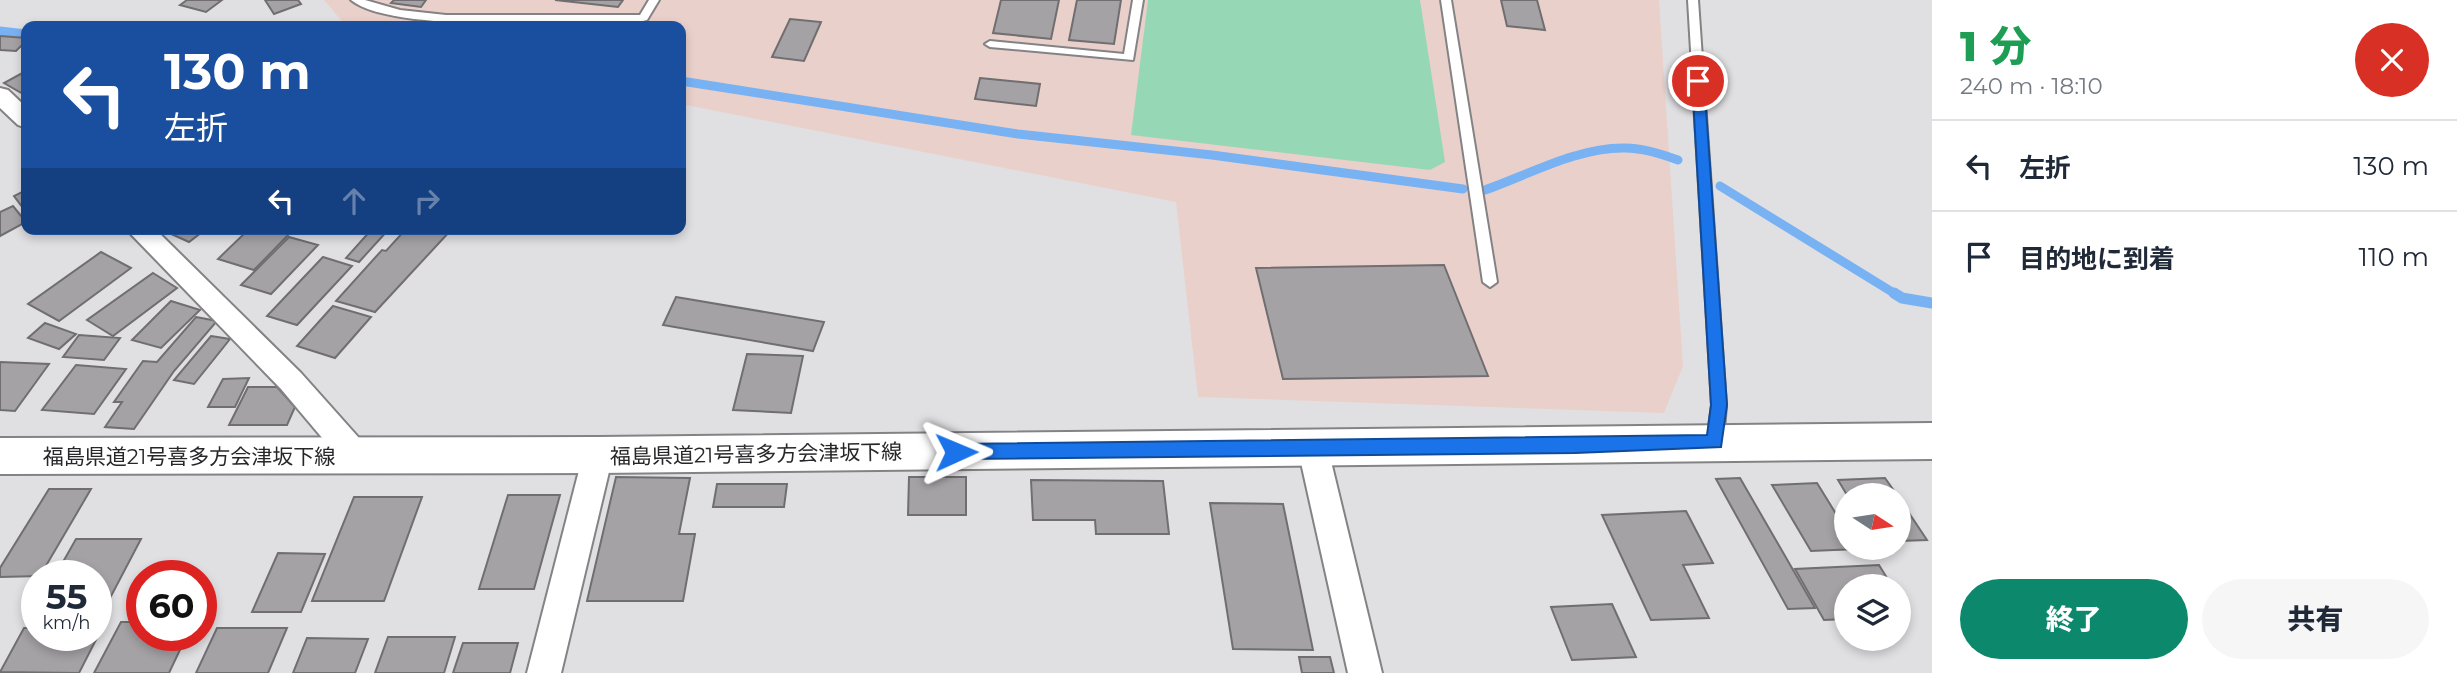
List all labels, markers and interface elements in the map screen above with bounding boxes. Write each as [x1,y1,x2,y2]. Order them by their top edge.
text: 1 分 [1960,20,2031,72]
button: close [2355,23,2429,97]
text: 130 m [164,42,311,101]
icon: left [49,49,140,140]
pin [1668,51,1728,111]
icon: arrive [1679,62,1717,100]
text: 240 m · 18:10 [1960,72,2103,100]
text: 左折 [164,108,228,147]
icon: left [1960,147,1998,185]
text: 130 m [2353,150,2429,182]
text: 左折 [2019,152,2071,184]
icon: left [262,182,300,220]
icon: ahead [335,182,373,220]
icon: right [408,182,446,220]
icon: arrive [1960,238,1998,276]
text: 110 m [2359,241,2429,273]
text: 目的地に到着 [2019,243,2175,275]
position arrow [919,415,993,489]
street label: 福島県道21号喜多方会津坂下線 [610,439,902,469]
street label: 福島県道21号喜多方会津坂下線 [43,444,335,469]
north arrow [1834,483,1911,560]
map controls [1834,483,1911,651]
speed limit sign: 60 [126,560,217,651]
button: layers [1834,574,1911,651]
text: 55 [46,575,87,618]
button: 終了 [1960,579,2188,659]
button: 共有 [2202,579,2429,659]
text: km/h [42,612,91,634]

